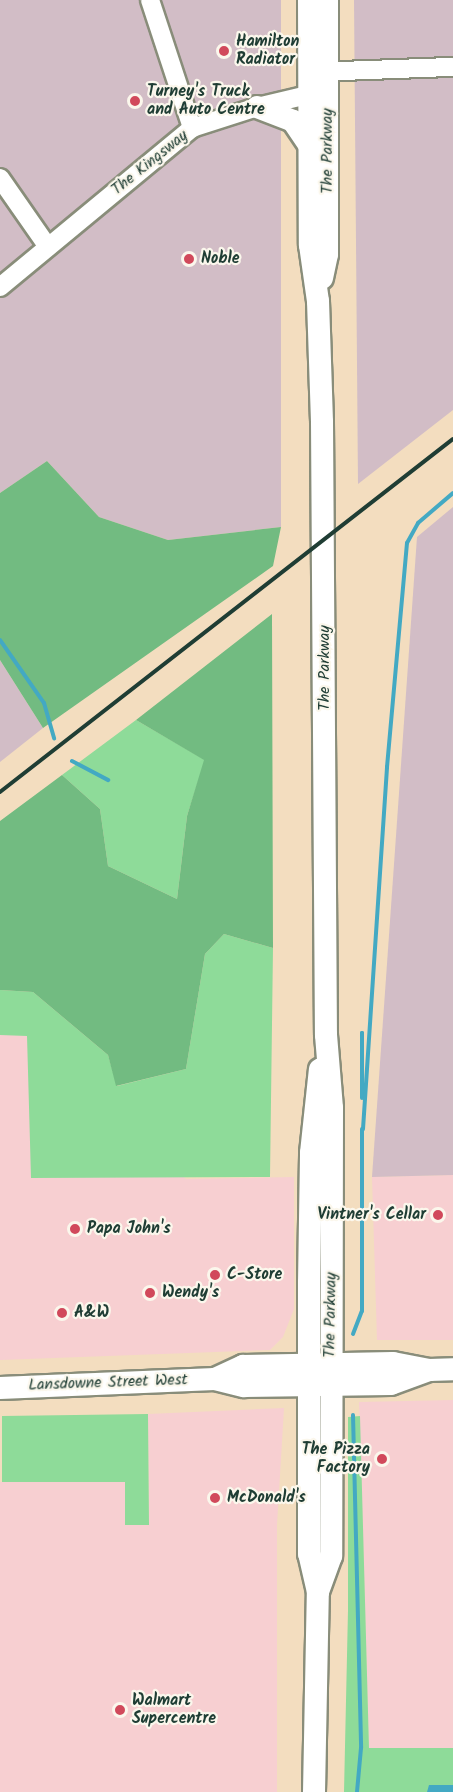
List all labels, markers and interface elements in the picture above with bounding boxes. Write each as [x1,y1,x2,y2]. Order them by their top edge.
place label: Hamilton Radiator [236,32,299,70]
marker: Hamilton Radiator [217,44,231,58]
place label: Turney's Truck and Auto Centre [147,82,265,120]
marker: Turney's Truck and Auto Centre [128,94,142,108]
street label: The Parkway [318,108,338,194]
street label: The Kingsway [108,126,192,200]
place label: Noble [201,249,240,269]
marker: Noble [182,252,196,266]
street label: The Parkway [315,625,335,711]
place label: Vintner's Cellar [317,1205,426,1225]
marker: Vintner's Cellar [431,1208,445,1222]
place label: Papa John's [87,1219,171,1239]
marker: Papa John's [68,1222,82,1236]
place label: C-Store [227,1265,282,1285]
marker: C-Store [208,1268,222,1282]
street label: The Parkway [321,1272,341,1358]
place label: Wendy's [162,1283,219,1303]
marker: Wendy's [143,1286,157,1300]
place label: A&W [74,1303,109,1323]
marker: A&W [55,1306,69,1320]
street label: Lansdowne Street West [28,1371,188,1395]
place label: The Pizza Factory [302,1440,370,1478]
marker: The Pizza Factory [375,1452,389,1466]
place label: McDonald's [227,1488,306,1508]
marker: McDonald's [208,1491,222,1505]
place label: Walmart Supercentre [132,1691,216,1729]
marker: Walmart Supercentre [113,1703,127,1717]

